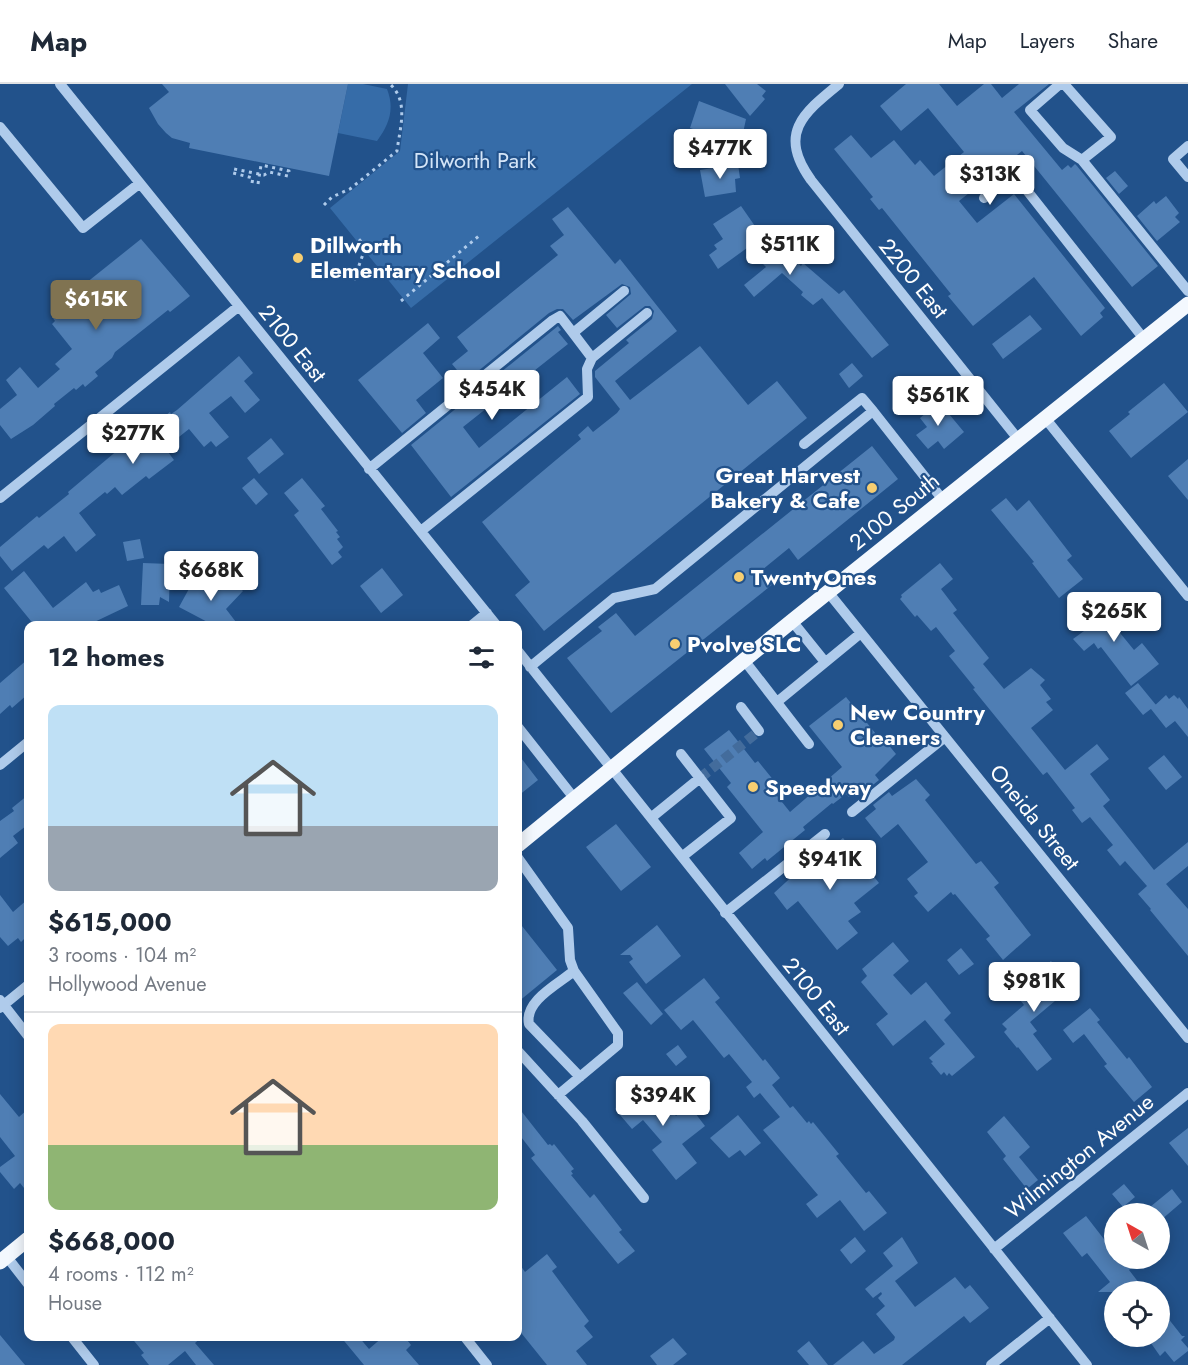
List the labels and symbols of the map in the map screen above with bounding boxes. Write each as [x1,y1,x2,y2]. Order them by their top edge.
pin: $477K [678,129,762,180]
park label: Dilworth Park [414,144,537,176]
pin: $313K [948,155,1032,206]
pin: $511K [748,225,832,276]
place label: Dillworth Elementary School [310,229,501,286]
street label: 2200 East [872,231,957,325]
marker: Dillworth Elementary School [291,251,305,265]
pin: $615K [54,280,138,331]
street label: 2100 East [252,297,335,389]
pin: $454K [450,370,534,421]
pin: $561K [896,376,980,427]
pin: $277K [91,414,175,465]
place label: Great Harvest Bakery & Cafe [710,459,860,516]
street label: 2100 South [842,465,946,557]
marker: Great Harvest Bakery & Cafe [865,481,879,495]
pin: $668K [169,551,253,602]
place label: TwentyOnes [751,561,877,593]
marker: TwentyOnes [732,570,746,584]
pin: $265K [1072,592,1156,643]
place label: Pvolve SLC [687,628,802,660]
marker: Pvolve SLC [668,637,682,651]
place label: New Country Cleaners [850,696,985,753]
marker: New Country Cleaners [831,718,845,732]
street label: Oneida Street [982,757,1088,877]
place label: Speedway [765,771,872,803]
marker: Speedway [746,780,760,794]
pin: $941K [788,840,872,891]
street label: 2100 East [776,950,859,1042]
pin: $981K [992,962,1076,1013]
pin: $394K [621,1076,705,1127]
street label: Wilmington Avenue [998,1086,1160,1226]
north arrow [1104,1203,1170,1269]

